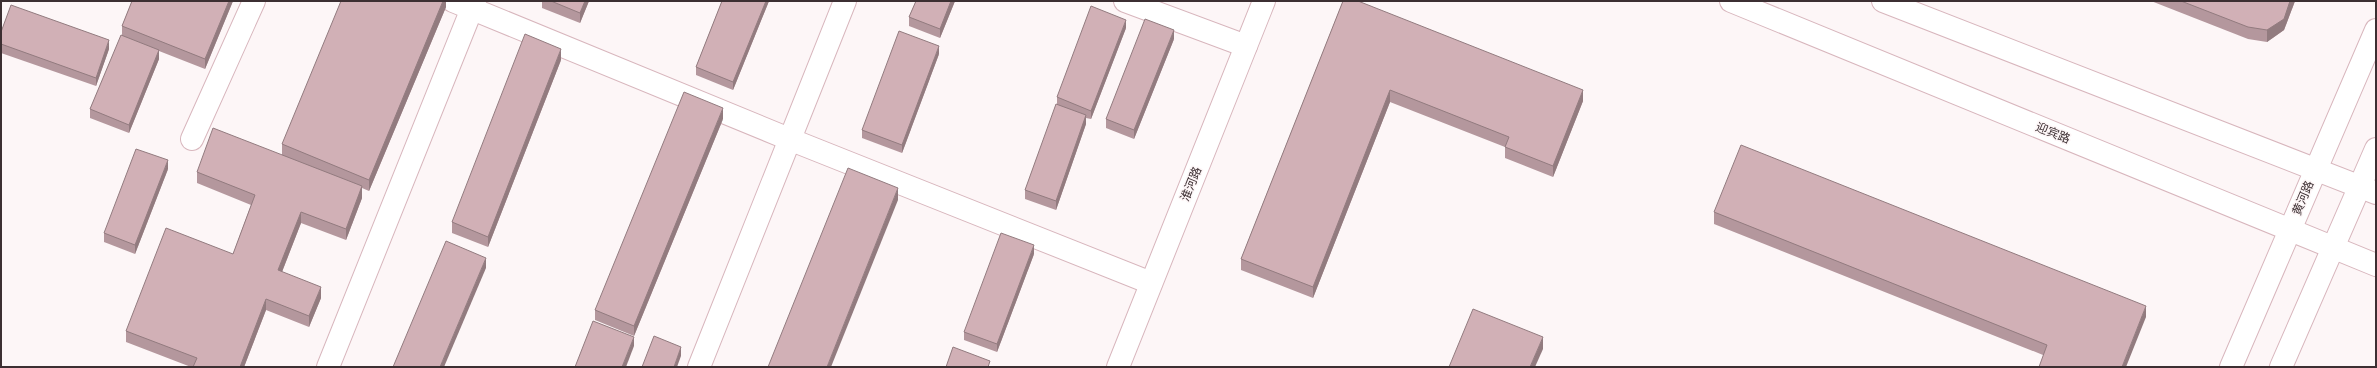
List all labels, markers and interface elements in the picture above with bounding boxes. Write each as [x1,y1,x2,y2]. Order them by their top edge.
street label: 迎宾路 [2034,120,2072,146]
street label: 淮河路 [1178,165,1204,203]
street label: 黄河路 [2290,179,2316,217]

